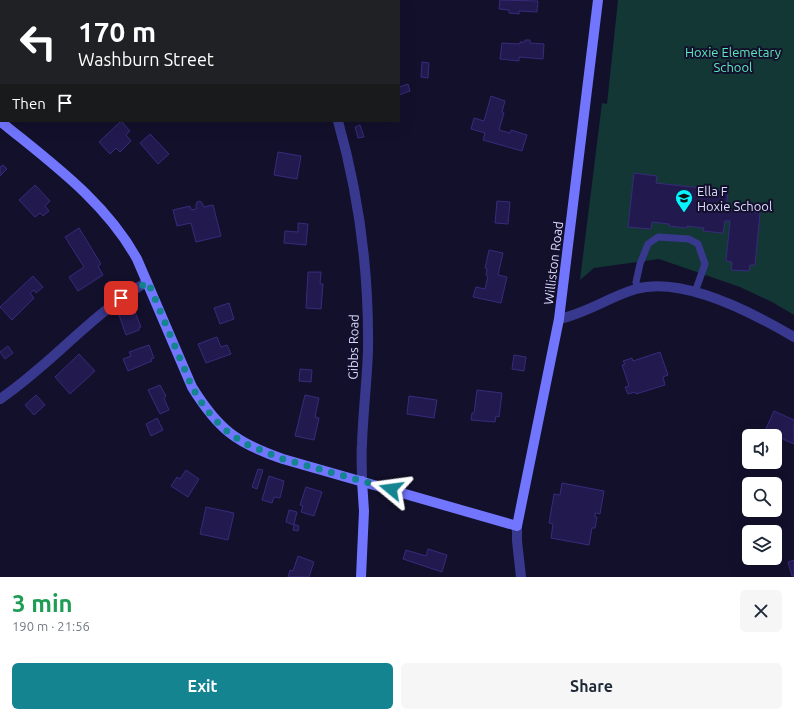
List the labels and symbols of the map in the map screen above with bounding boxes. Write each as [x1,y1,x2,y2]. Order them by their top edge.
park label: Hoxie Elemetary School [685,45,781,74]
place label: Ella F Hoxie School [697,184,773,213]
school or university icon: Ella F Hoxie School [674,188,694,213]
street label: Williston Road [541,220,565,306]
pin [104,281,138,315]
street label: Gibbs Road [345,314,361,380]
position arrow [370,468,412,510]

